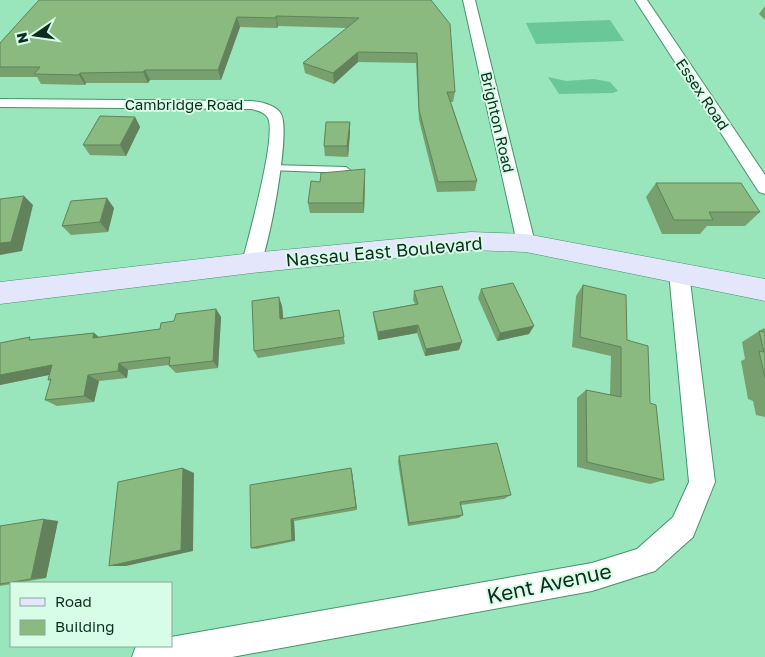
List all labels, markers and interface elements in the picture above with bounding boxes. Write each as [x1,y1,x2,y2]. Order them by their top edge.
north arrow [10,10,60,60]
text: N [12,31,31,45]
street label: Essex Road [673,55,733,133]
street label: Brighton Road [478,70,518,174]
street label: Cambridge Road [125,95,243,113]
street label: Nassau East Boulevard [285,231,483,271]
street label: Kent Avenue [484,557,614,609]
legend [10,582,172,647]
text: Road [55,592,92,610]
text: Building [55,617,115,635]

